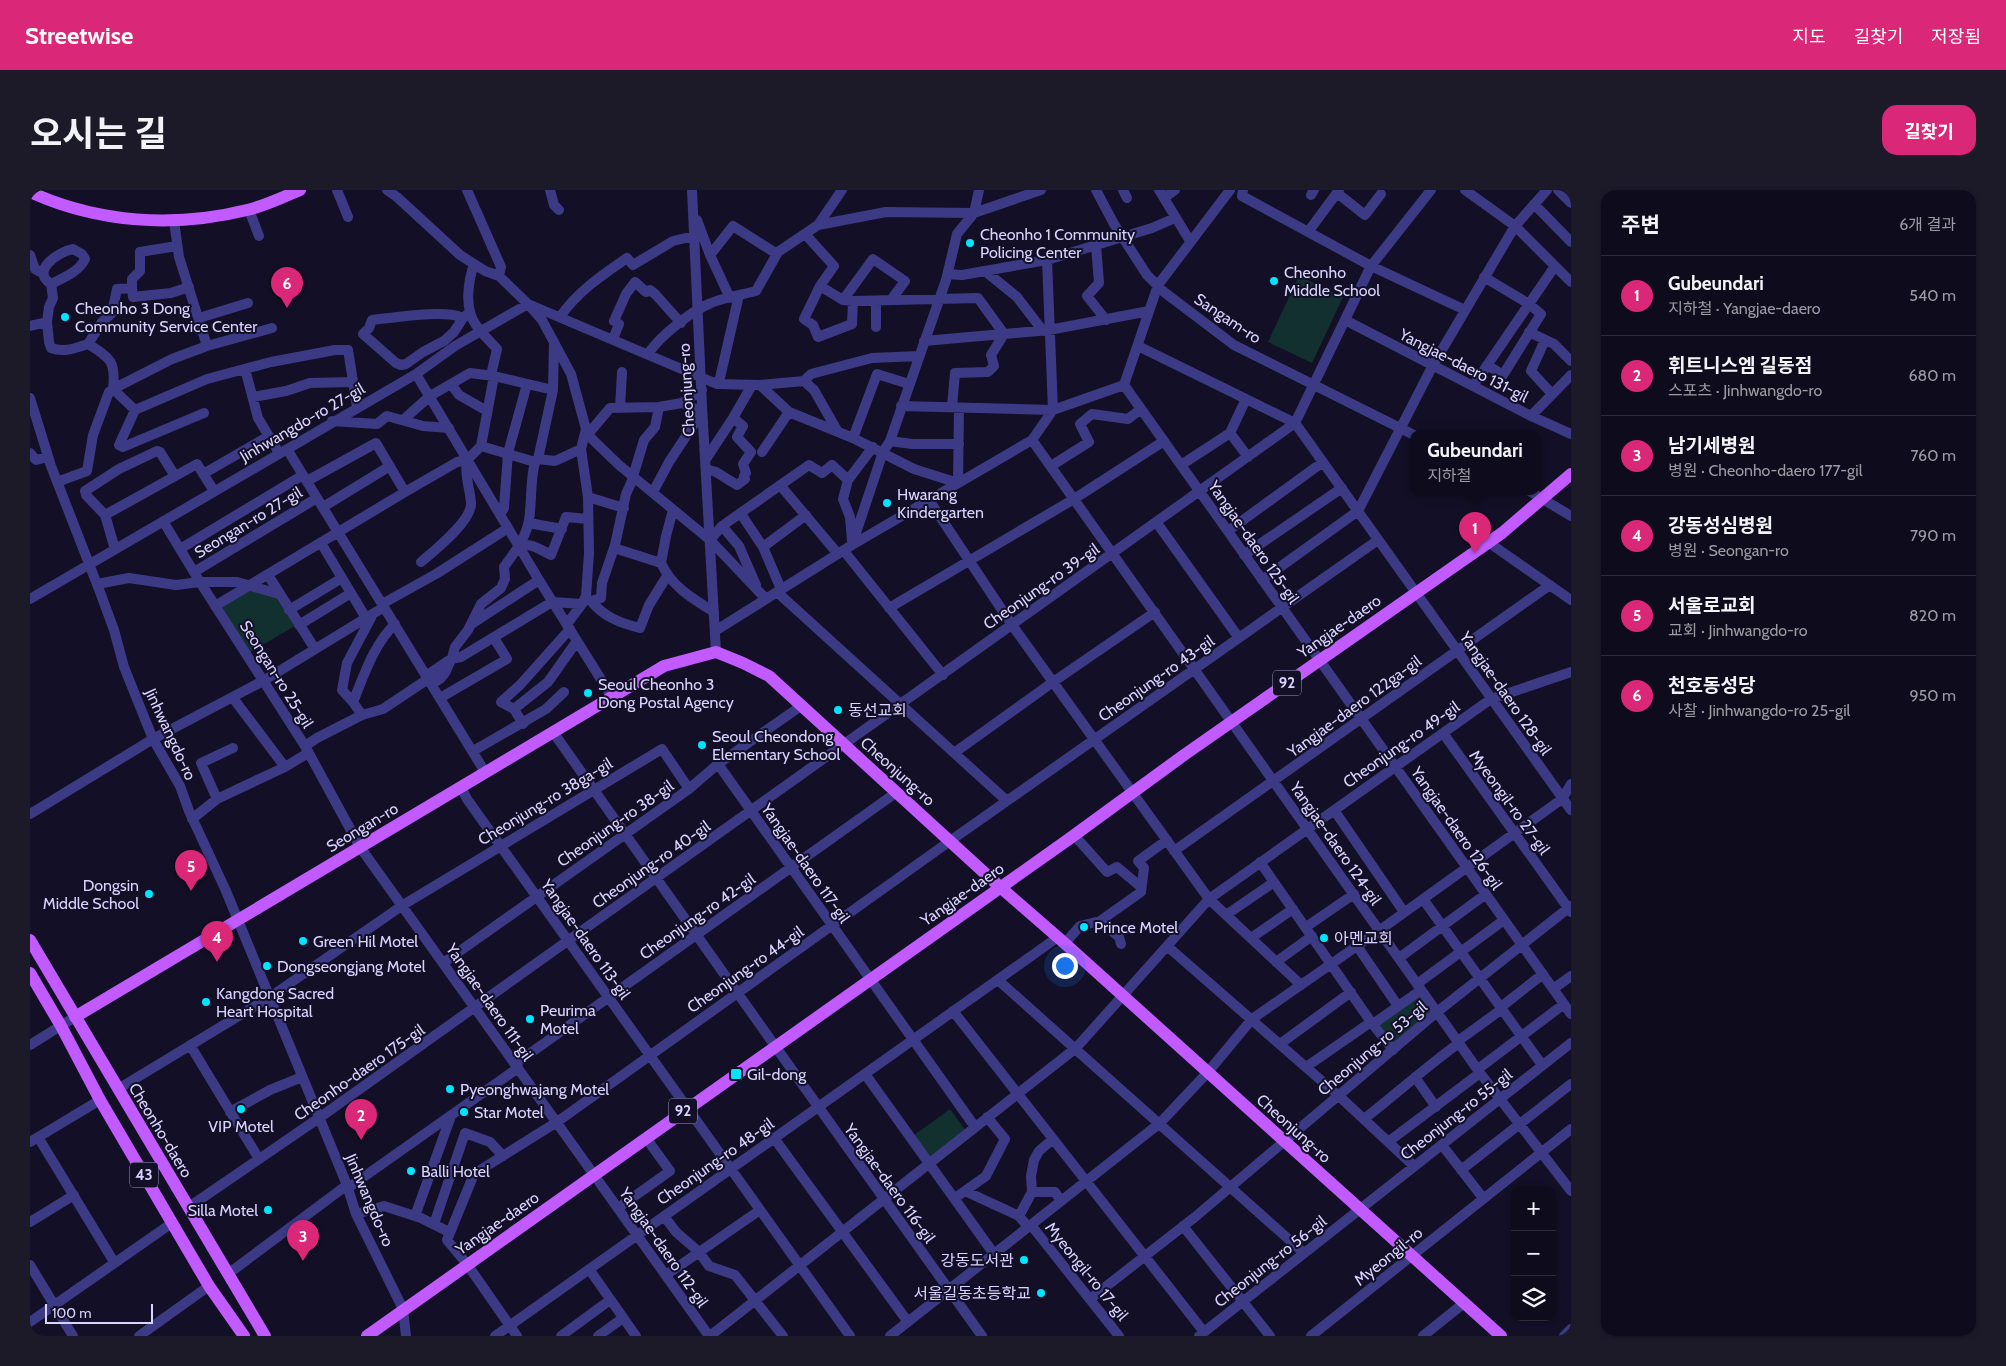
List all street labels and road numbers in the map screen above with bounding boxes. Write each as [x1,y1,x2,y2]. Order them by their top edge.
street label: Sangam-ro [1191,289,1265,348]
street label: Yangjae-daero 131-gil [1395,324,1532,406]
street label: Cheonjung-ro [675,343,698,437]
street label: Jinhwangdo-ro 27-gil [236,379,368,466]
street label: Yangjae-daero 125-gil [1204,476,1303,607]
street label: Seongan-ro 27-gil [191,483,306,562]
street label: Cheonjung-ro 39-gil [980,539,1103,634]
street label: Yangjae-daero [1293,591,1385,663]
street label: Seongan-ro 25-gil [236,617,317,732]
street label: Yangjae-daero 128-gil [1455,627,1556,759]
street label: Cheonjung-ro 43-gil [1095,631,1218,726]
street label: Yangjae-daero 122ga-gil [1283,651,1425,762]
road number: 92 [1273,670,1301,696]
street label: Jinhwangdo-ro [141,684,200,783]
street label: Cheonjung-ro 49-gil [1339,697,1463,792]
street label: Cheonjung-ro [857,733,939,810]
street label: Myeongil-ro 27-gil [1465,746,1554,858]
street label: Cheonjung-ro 38ga-gil [475,754,616,849]
street label: Yangjae-daero 126-gil [1406,762,1506,894]
street label: Cheonjung-ro 38-gil [553,776,677,871]
street label: Yangjae-daero 124-gil [1285,777,1385,909]
street label: Seongan-ro [323,799,402,856]
street label: Yangjae-daero 117-gil [757,799,854,927]
street label: Cheonjung-ro 40-gil [589,816,714,912]
street label: Yangjae-daero [916,859,1008,931]
street label: Cheonjung-ro 42-gil [636,869,759,963]
street label: Yangjae-daero 113-gil [536,875,634,1003]
street label: Cheonjung-ro 44-gil [683,922,807,1017]
street label: Yangjae-daero 111-gil [441,939,537,1065]
street label: Cheonjung-ro 53-gil [1314,997,1431,1100]
street label: Cheonho-daero 175-gil [290,1020,428,1125]
street label: Cheonjung-ro 55-gil [1397,1065,1516,1164]
street label: Cheonho-daero [125,1079,196,1181]
street label: Cheonjung-ro [1253,1090,1335,1167]
road number: 92 [669,1098,697,1124]
street label: Cheonjung-ro 48-gil [653,1114,778,1209]
street label: Yangjae-daero 116-gil [839,1119,939,1247]
street label: Jinhwangdo-ro [341,1150,398,1250]
road number: 43 [130,1162,158,1188]
street label: Yangjae-daero 112-gil [615,1183,712,1311]
street label: Yangjae-daero [451,1188,543,1260]
street label: Cheonjung-ro 56-gil [1210,1212,1330,1311]
street label: Myeongil-ro 17-gil [1041,1218,1132,1325]
street label: Myeongil-ro [1350,1223,1426,1290]

